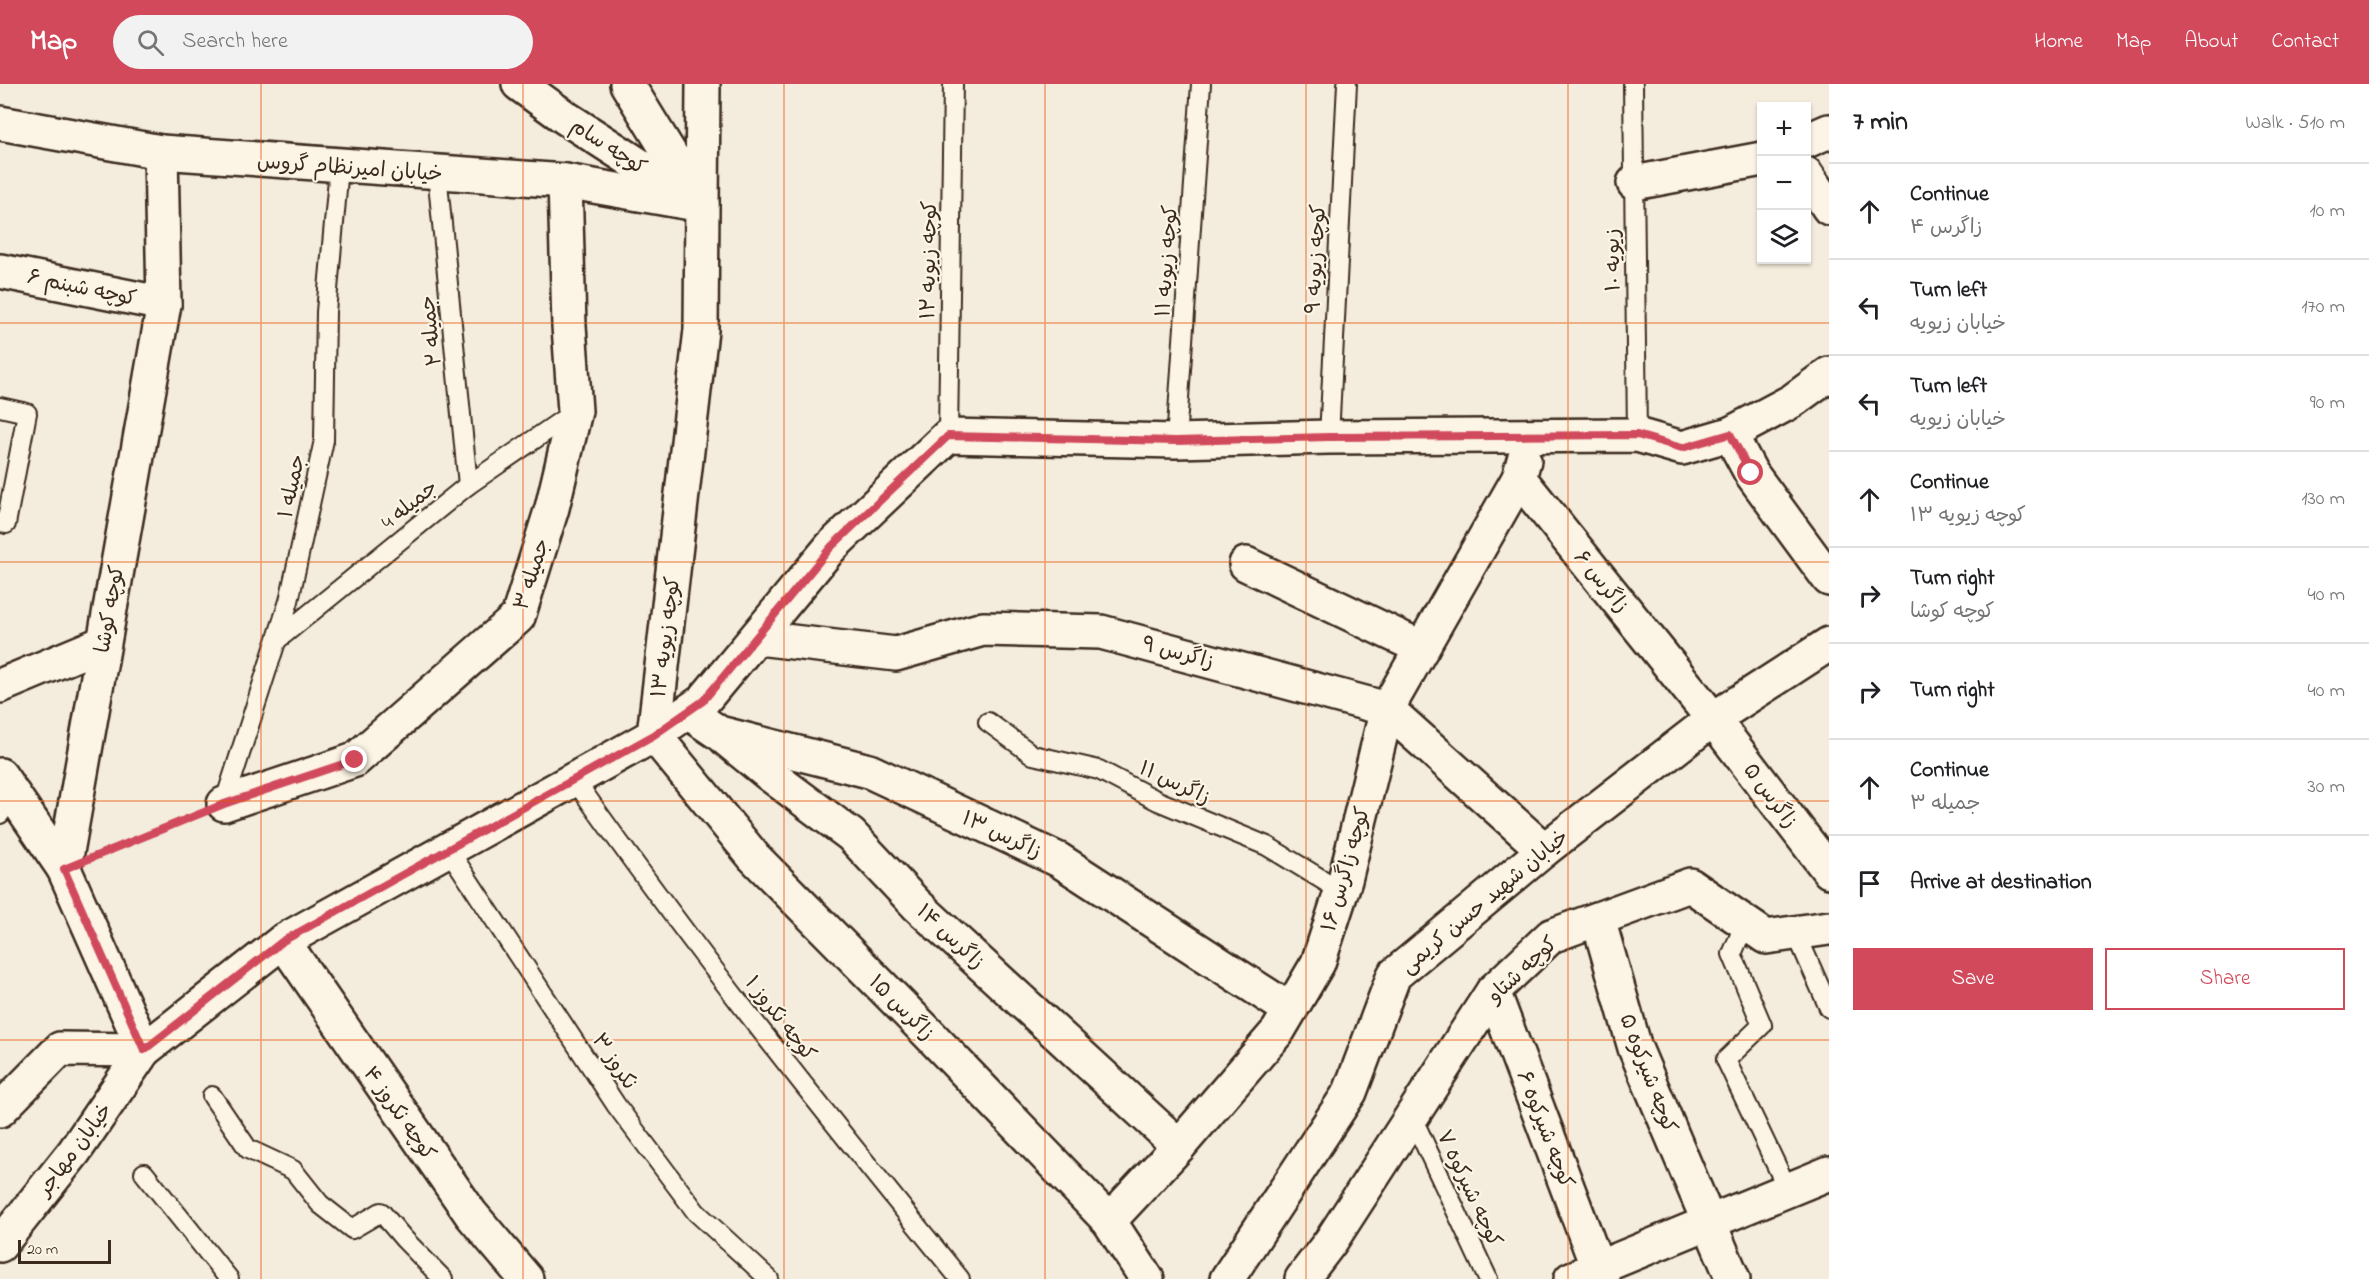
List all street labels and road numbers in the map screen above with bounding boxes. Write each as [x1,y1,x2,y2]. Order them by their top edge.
street label: کوچه سام [564,112,652,183]
street label: خیابان امیرنظام گروس [256,148,444,190]
street label: کوچه زیویه ۱۲ [914,200,946,320]
street label: کوچه زیویه ۹ [1299,203,1335,315]
street label: کوچه زیویه ۱۱ [1149,204,1187,318]
street label: زیویه ۱۰ [1598,228,1630,292]
street label: کوچه شبنم ۶ [24,263,139,315]
street label: جمیله ۲ [413,294,451,368]
street label: جمیله ۱ [272,452,314,521]
street label: جمیله 4 [375,473,445,538]
street label: جمیله ۳ [507,535,559,614]
street label: زاگرس ۶ [1566,544,1635,620]
street label: کوچه کوشا [89,563,133,656]
street label: کوچه زیویه ۱۳ [645,575,689,699]
street label: زاگرس ۹ [1138,630,1217,678]
street label: زاگرس ۱۱ [1134,754,1215,813]
street label: زاگرس ۵ [1735,757,1804,835]
street label: زاگرس ۱۳ [956,804,1046,867]
street label: کوچه زاگرس ۱۶ [1315,804,1379,936]
street label: خیابان شهید حسن کریمی [1395,823,1576,982]
street label: زاگرس ۱۴ [909,898,990,977]
street label: کوچه شتاو [1480,930,1565,1012]
street label: زاگرس ۱۵ [861,969,940,1048]
street label: کوچه نکروز ۱ [736,970,822,1068]
street label: کوچه شیرکوه ۵ [1611,1010,1684,1138]
street label: نکروز ۳ [583,1028,643,1096]
street label: کوچه نکروز ۴ [355,1061,442,1167]
street label: کوچه شیرکوه ۶ [1508,1066,1580,1193]
street label: خیابان مهاجر [29,1097,121,1205]
street label: کوچه شیرکوه ۷ [1428,1125,1508,1252]

